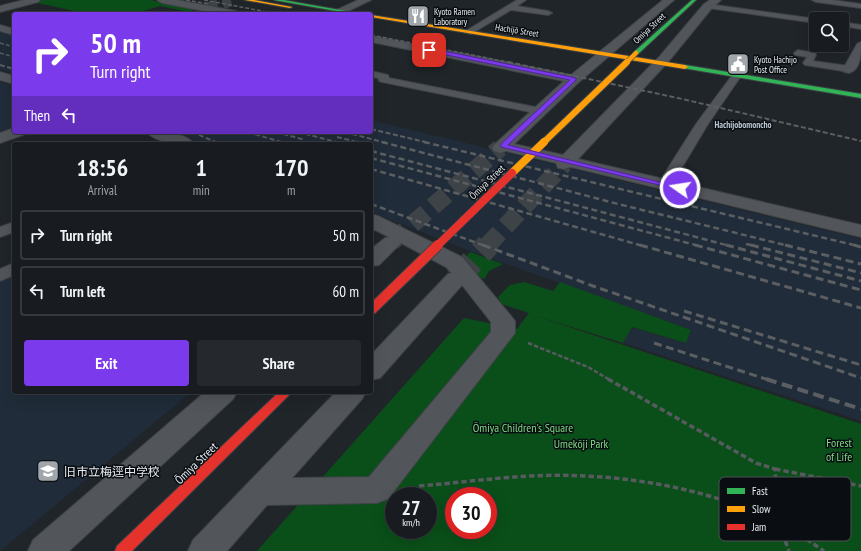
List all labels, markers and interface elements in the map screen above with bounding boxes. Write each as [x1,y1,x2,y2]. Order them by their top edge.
restaurant icon: Kyoto Ramen Laboratory [405,3,431,29]
place label: Kyoto Ramen Laboratory [434,6,475,27]
street label: Omiya Street [631,10,668,46]
map controls [809,12,849,52]
button: search [809,12,849,52]
street label: Hachijō Street [494,21,540,40]
text: 50 m [90,24,141,61]
icon: right [24,28,76,80]
pin [412,33,446,67]
icon: arrive [418,39,440,61]
public building icon: Kyoto Hachijo Post Office [725,51,751,77]
place label: Kyoto Hachijo Post Office [754,54,797,75]
text: Turn right [90,60,150,83]
icon: left [58,104,80,126]
text: Then [24,106,50,125]
district label: Hachijobomoncho [715,119,771,130]
text: 18:56 [76,152,128,183]
text: 1 [195,152,207,183]
text: 170 [274,152,309,183]
street label: Ōmiya Street [466,162,508,202]
position arrow [659,167,701,209]
text: Arrival [88,182,117,199]
text: min [193,182,210,199]
text: m [287,182,296,199]
icon: right [26,224,48,246]
text: Turn right [60,226,112,245]
text: 50 m [333,226,359,245]
icon: left [26,280,48,302]
text: Turn left [60,282,105,301]
text: 60 m [333,282,359,301]
button: Exit [24,340,189,386]
button: Share [197,340,361,386]
park label: Ōmiya Children's Square [473,420,573,435]
park label: Forest of Life [826,435,853,464]
park label: Umekōji Park [554,436,608,451]
street label: Ōmiya Street [171,438,221,487]
school or university icon: 旧市立梅逕中学校 [35,458,61,484]
place label: 旧市立梅逕中学校 [64,464,160,479]
legend [719,477,851,541]
text: Fast [752,484,768,498]
speed limit sign: 30 [445,487,497,539]
text: 27 [401,495,421,521]
text: Slow [752,502,771,516]
text: km/h [402,516,420,529]
text: Jam [751,520,766,534]

